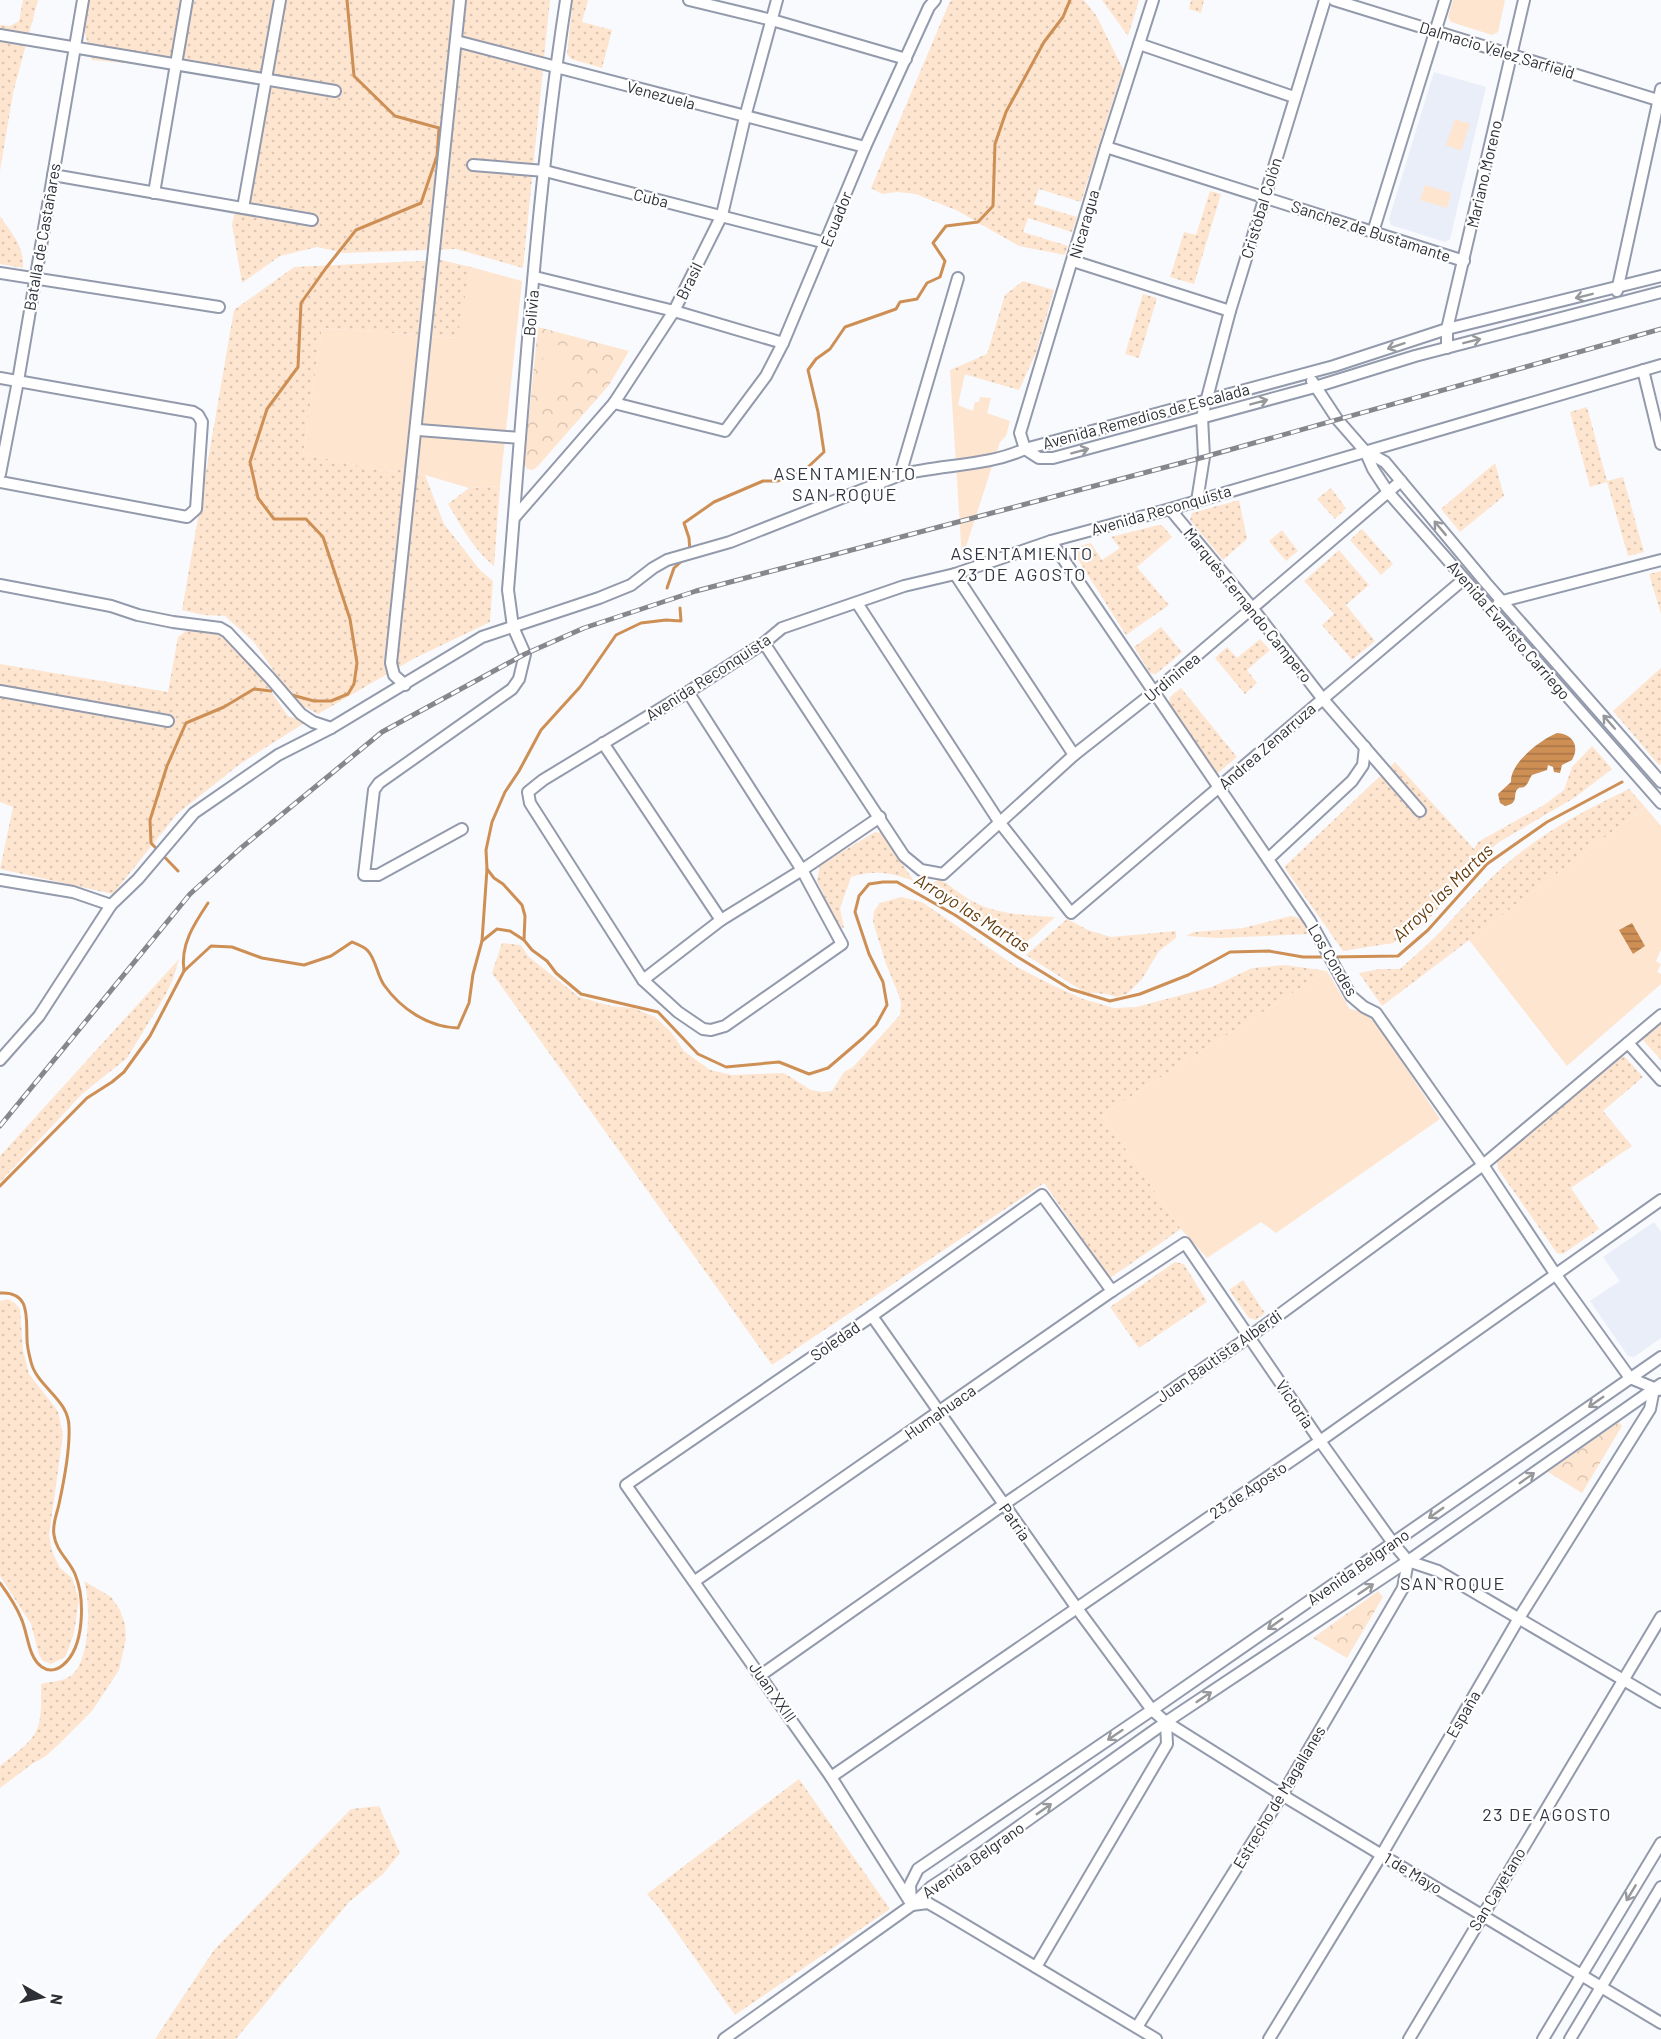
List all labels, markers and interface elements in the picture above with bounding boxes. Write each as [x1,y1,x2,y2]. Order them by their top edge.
street label: Dalmacio Velez Sarfield [1417,17,1577,82]
street label: Venezuela [625,76,698,113]
street label: Mariano Moreno [1462,118,1505,230]
street label: Cristóbal Colón [1236,155,1285,261]
street label: Batalla de Castañares [19,162,64,312]
street label: Cuba [632,184,670,211]
street label: Nicaragua [1065,187,1102,260]
street label: Ecuador [816,188,855,249]
street label: Sanchez de Bustamante [1289,196,1453,265]
street label: Brasil [671,259,706,303]
street label: Bolivia [519,289,542,337]
one-way arrow [1575,290,1594,302]
one-way arrow [1462,335,1481,346]
one-way arrow [1387,341,1406,352]
street label: Avenida Remedios de Escalada [1040,379,1251,452]
one-way arrow [1249,396,1268,407]
one-way arrow [1070,445,1089,456]
district label: ASENTAMIENTO SAN ROQUE [773,462,917,505]
street label: Avenida Reconquista [1089,480,1233,539]
one-way arrow [1434,520,1447,536]
street label: Marqués Fernando Campero [1180,524,1317,686]
district label: ASENTAMIENTO 23 DE AGOSTO [950,542,1094,585]
street label: Avenida Evaristo Carriego [1444,556,1575,703]
street label: Avenida Reconquista [642,629,774,724]
street label: Urdininea [1140,648,1203,705]
street label: Andrea Zenarruza [1214,698,1319,793]
one-way arrow [1602,715,1616,730]
water label: Arroyo las Martas [1387,839,1497,946]
water label: Arroyo las Martas [911,868,1034,956]
street label: Los Condes [1305,920,1362,999]
street label: Juan Bautista Alberdi [1152,1305,1285,1406]
street label: Soledad [806,1317,863,1364]
street label: Victoria [1272,1376,1318,1432]
street label: Humahuaca [901,1380,979,1443]
one-way arrow [1588,1396,1604,1408]
street label: 23 de Agosto [1206,1457,1290,1522]
one-way arrow [1518,1472,1534,1485]
street label: Patria [996,1499,1035,1544]
one-way arrow [1428,1507,1444,1519]
street label: Avenida Belgrano [1303,1524,1412,1609]
district label: SAN ROQUE [1400,1572,1506,1594]
one-way arrow [1357,1583,1374,1595]
one-way arrow [1268,1618,1284,1630]
street label: Juan XXIII [746,1658,801,1725]
street label: España [1442,1687,1484,1741]
one-way arrow [1195,1691,1212,1703]
street label: Estrecho de Magallanes [1228,1722,1329,1872]
one-way arrow [1107,1729,1124,1741]
one-way arrow [1035,1803,1051,1815]
district label: 23 DE AGOSTO [1482,1803,1612,1825]
street label: Avenida Belgrano [918,1817,1027,1902]
street label: San Cayetano [1464,1844,1529,1934]
street label: 1 de Mayo [1381,1848,1446,1897]
one-way arrow [1624,1884,1636,1901]
north arrow [12,1967,72,2027]
text: N [47,1993,68,2006]

